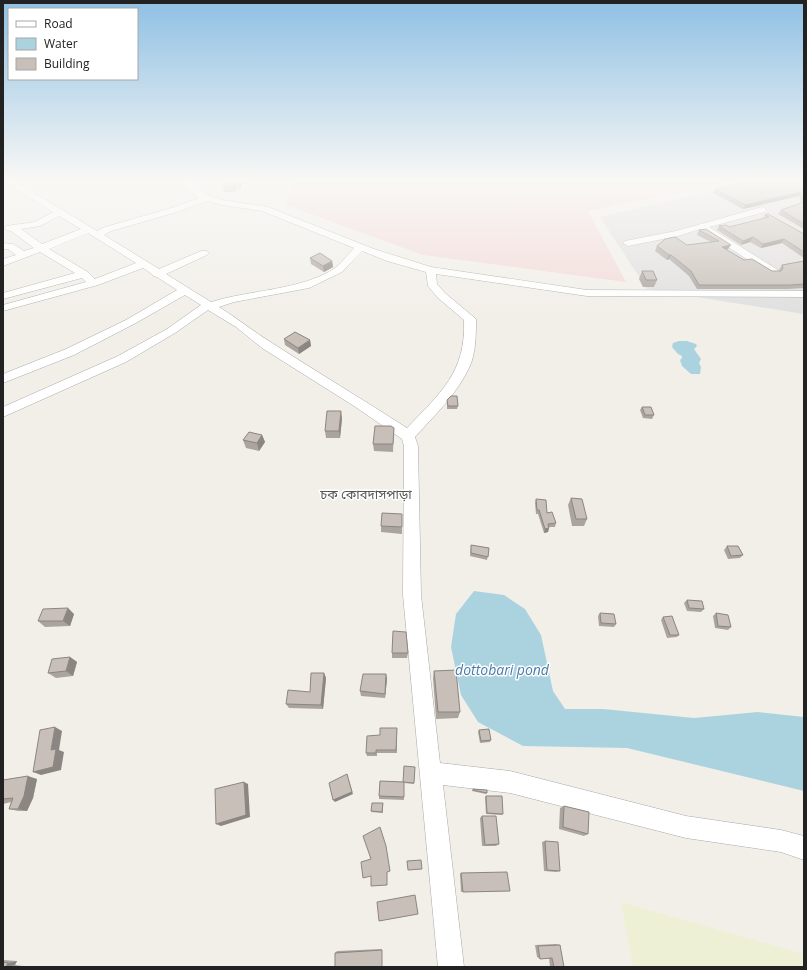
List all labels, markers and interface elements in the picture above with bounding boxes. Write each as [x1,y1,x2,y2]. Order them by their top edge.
legend [8,8,138,80]
text: Road [44,15,73,32]
text: Water [44,35,78,52]
text: Building [44,55,90,72]
district label: চক কোবদাসপাড়া [319,485,412,503]
water label: dottobari pond [455,660,550,679]

